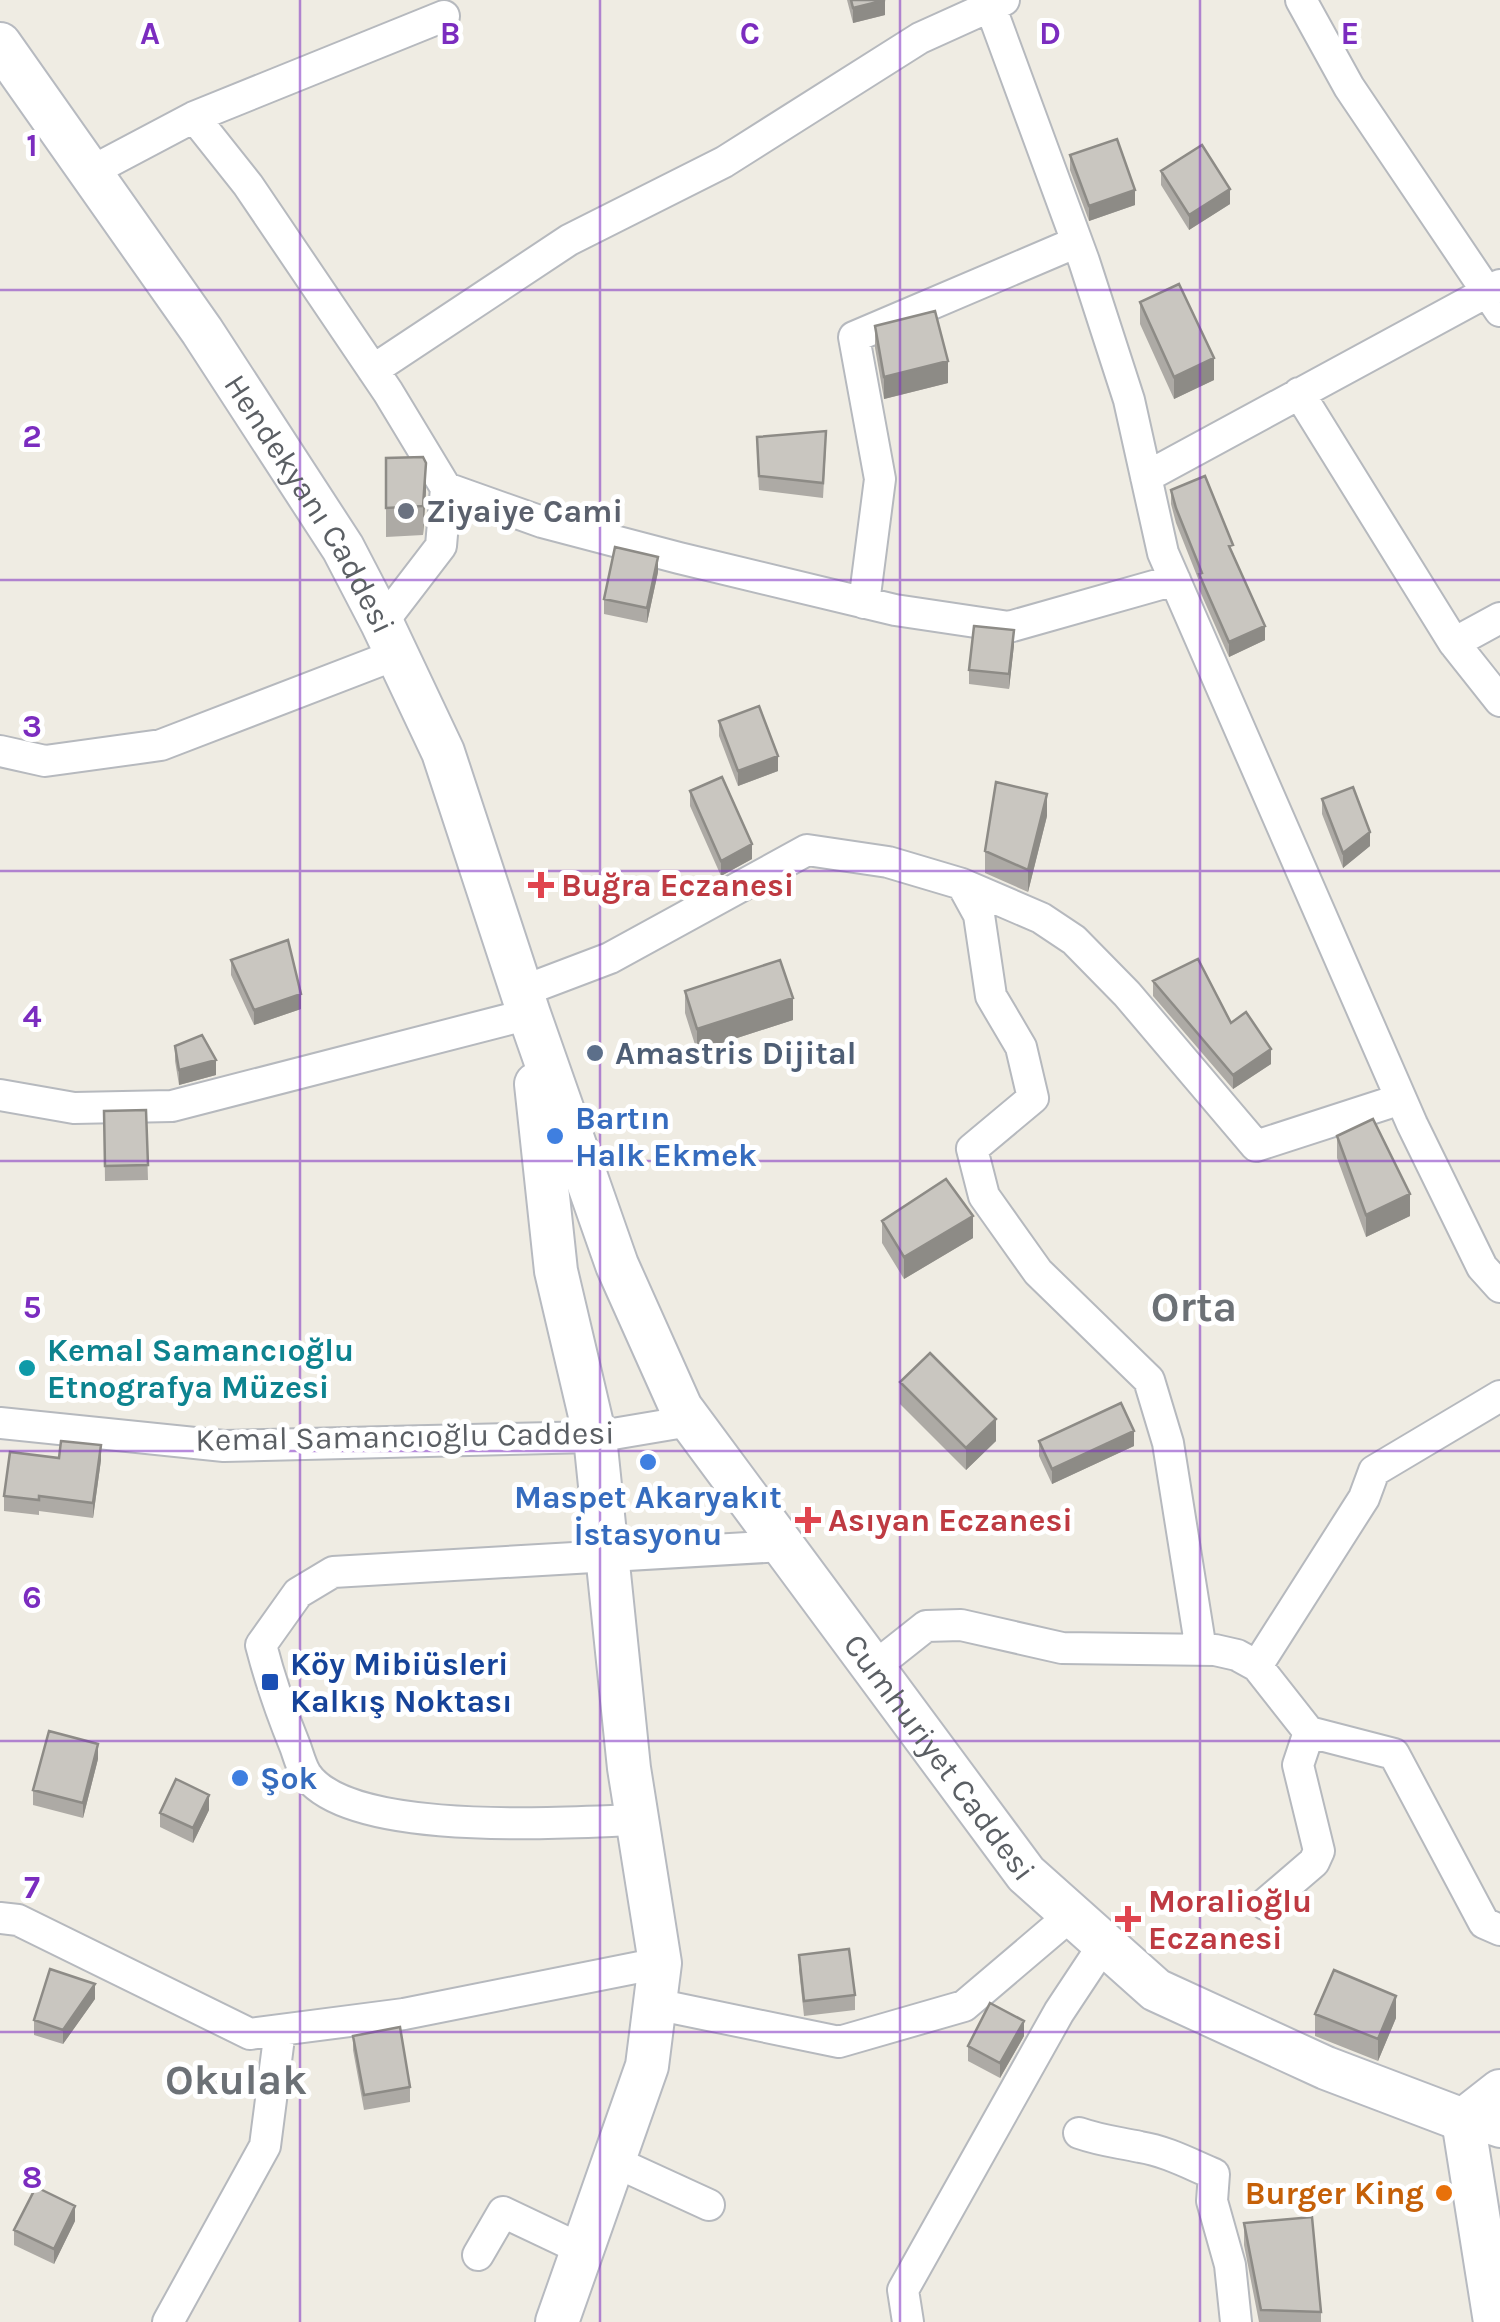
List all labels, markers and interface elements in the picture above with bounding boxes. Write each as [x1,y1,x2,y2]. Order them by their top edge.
text: A [140,15,160,52]
text: B [440,15,460,52]
text: C [740,15,760,52]
text: D [1039,15,1061,52]
text: E [1341,15,1359,52]
text: 1 [26,127,38,164]
street label: Hendekyanı Caddesi [216,368,402,639]
text: 2 [22,418,42,455]
place label: Ziyaiye Cami [426,493,623,530]
marker: Ziyaiye Cami [395,500,417,522]
text: 3 [22,708,42,745]
place label: Buğra Eczanesi [561,867,794,904]
marker: Buğra Eczanesi [530,874,552,896]
text: 4 [22,998,42,1035]
place label: Amastris Dijital [615,1035,856,1072]
marker: Amastris Dijital [584,1042,606,1064]
place label: Bartın Halk Ekmek [575,1100,757,1174]
marker: Bartın Halk Ekmek [544,1125,566,1147]
district label: Orta [1151,1282,1237,1332]
text: 5 [23,1289,41,1326]
place label: Kemal Samancıoğlu Etnografya Müzesi [47,1332,354,1406]
marker: Kemal Samancıoğlu Etnografya Müzesi [16,1357,38,1379]
street label: Kemal Samancıoğlu Caddesi [195,1414,615,1459]
marker: Maspet Akaryakıt İstasyonu [637,1451,659,1473]
place label: Maspet Akaryakıt İstasyonu [514,1479,782,1553]
place label: Asıyan Eczanesi [828,1502,1073,1539]
marker: Asıyan Eczanesi [797,1509,819,1531]
text: 6 [22,1579,42,1616]
street label: Cumhuriyet Caddesi [836,1627,1043,1888]
place label: Köy Mibiüsleri Kalkış Noktası [290,1646,513,1720]
marker: Köy Mibiüsleri Kalkış Noktası [259,1671,281,1693]
place label: Şok [260,1760,318,1797]
marker: Şok [229,1767,251,1789]
text: 7 [24,1869,40,1906]
place label: Moralioğlu Eczanesi [1148,1883,1312,1957]
marker: Moralioğlu Eczanesi [1117,1908,1139,1930]
district label: Okulak [165,2055,307,2105]
text: 8 [22,2159,42,2196]
place label: Burger King [1245,2175,1424,2212]
marker: Burger King [1433,2182,1455,2204]

